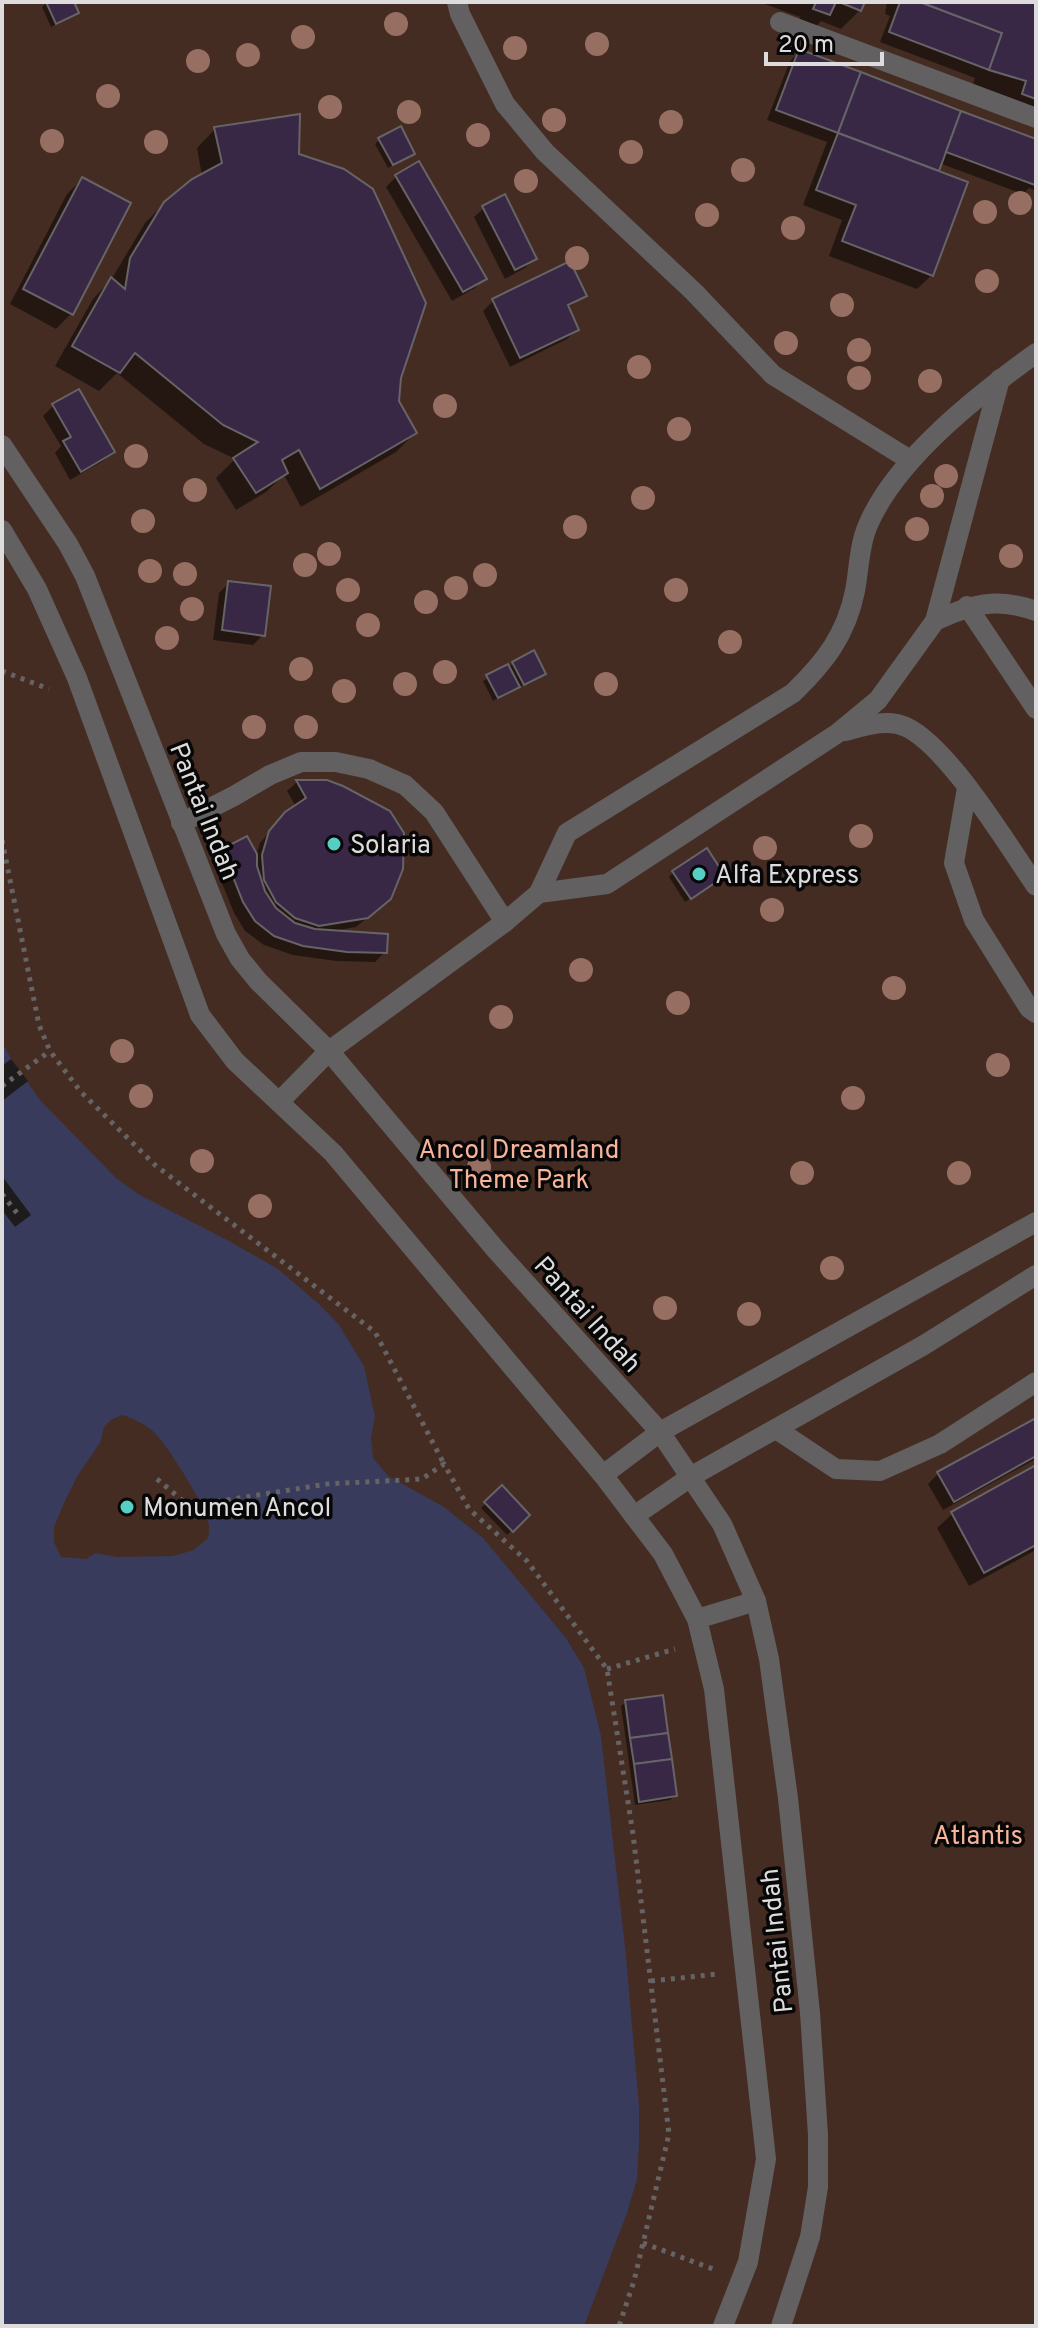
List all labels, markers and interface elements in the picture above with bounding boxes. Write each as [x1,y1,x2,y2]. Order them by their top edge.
scale bar [766,16,882,66]
text: 20 m [778,31,834,61]
street label: Pantai Indah [160,738,245,886]
place label: Solaria [350,830,431,863]
marker: Solaria [325,835,343,853]
place label: Alfa Express [715,860,859,893]
marker: Alfa Express [690,865,708,883]
park label: Ancol Dreamland Theme Park [419,1135,619,1198]
street label: Pantai Indah [525,1251,647,1381]
place label: Monumen Ancol [143,1493,331,1526]
marker: Monumen Ancol [118,1498,136,1516]
park label: Atlantis [933,1821,1023,1854]
street label: Pantai Indah [754,1867,802,2015]

